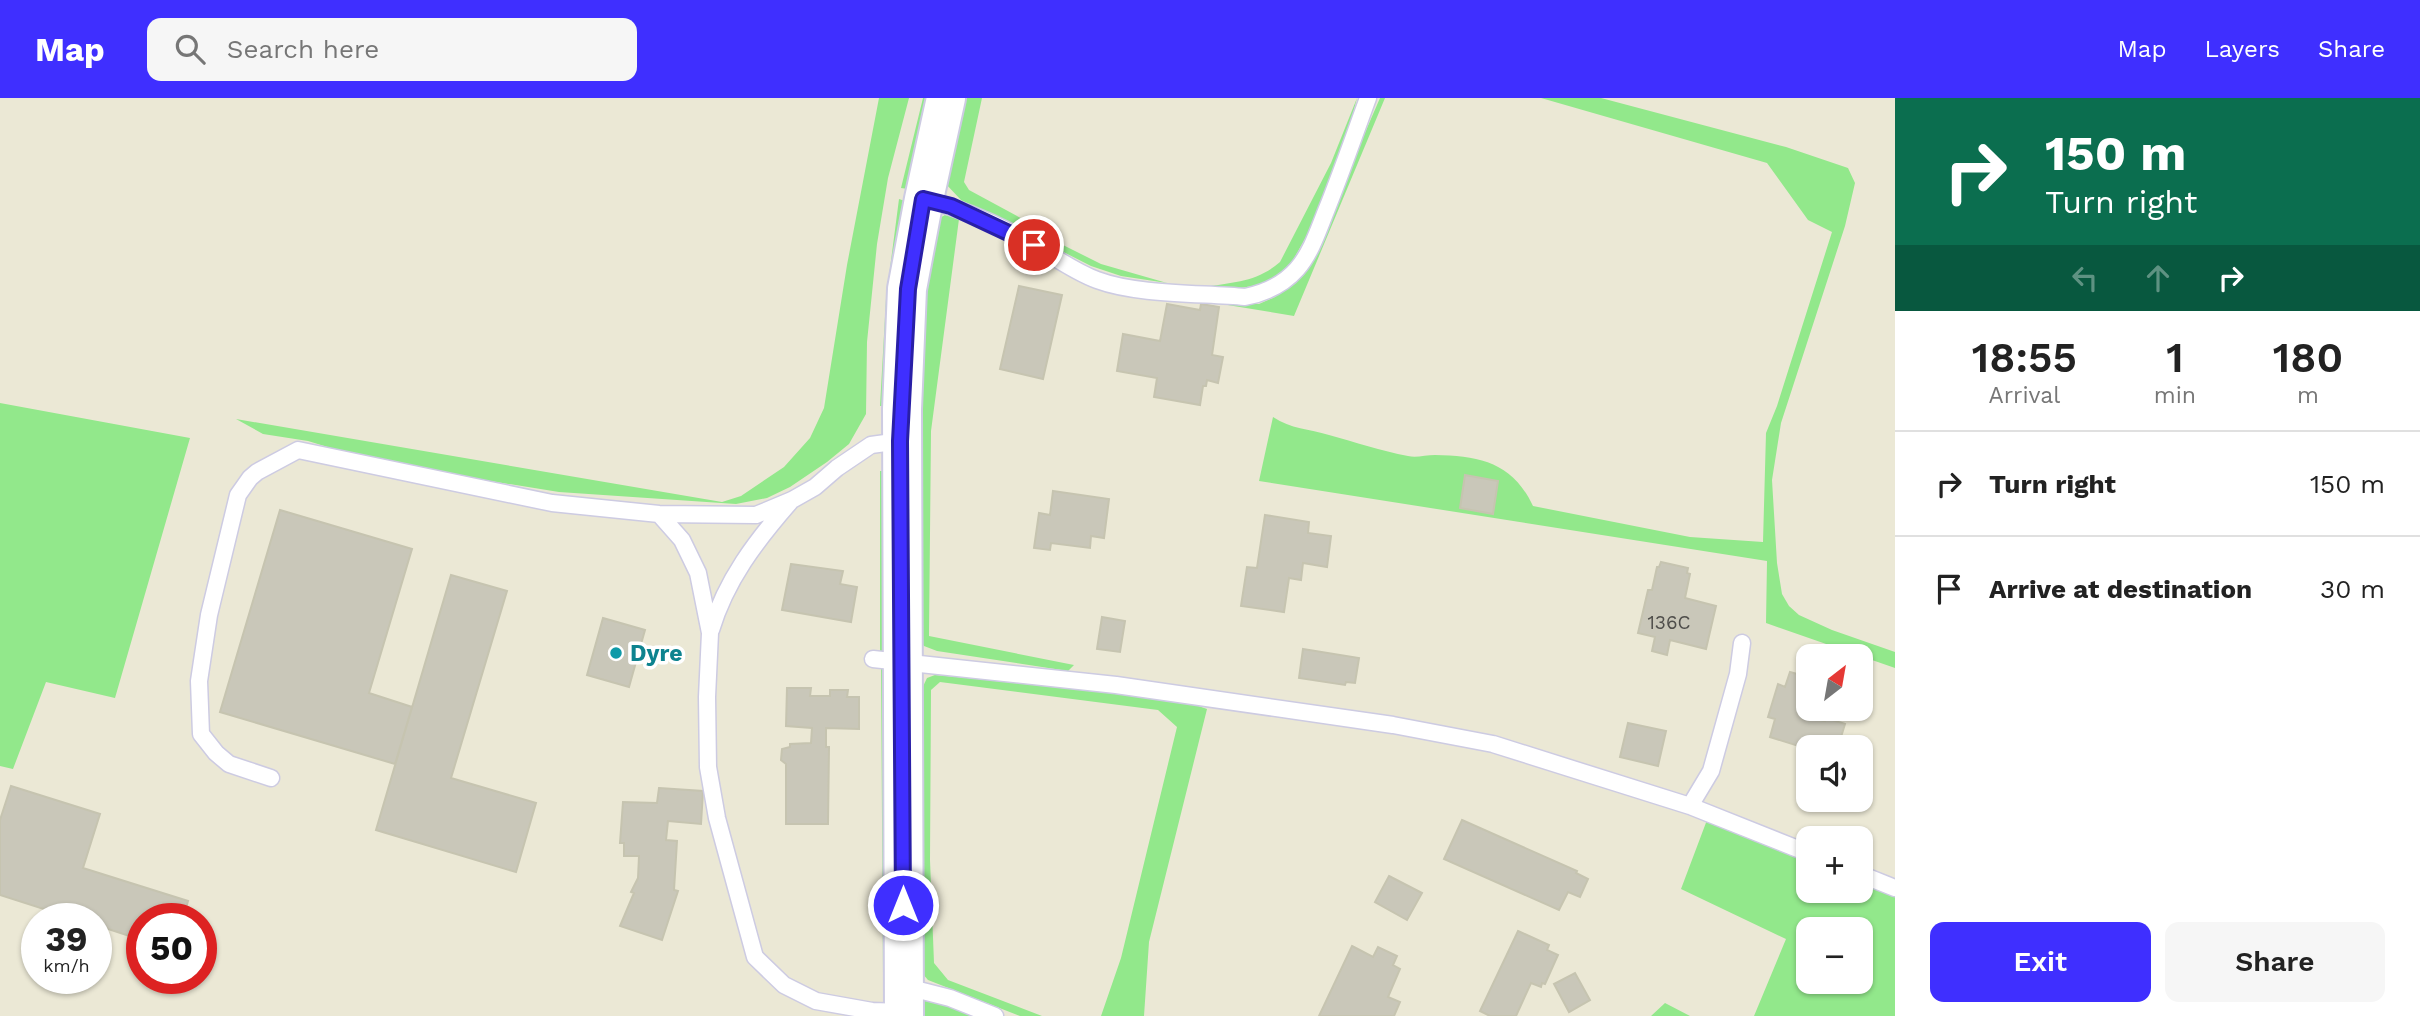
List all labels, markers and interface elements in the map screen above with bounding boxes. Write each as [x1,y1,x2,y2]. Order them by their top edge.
search box [147,18,637,81]
text: Map [35,30,105,69]
icon: search [171,30,209,68]
text: Search here [227,34,379,64]
text: Map [2118,35,2166,63]
text: Layers [2204,35,2280,63]
text: Share [2318,35,2385,63]
text: 150 m [2045,124,2186,182]
icon: right [1930,126,2021,217]
text: Turn right [2045,183,2197,221]
pin [1004,215,1064,275]
icon: arrive [1015,226,1053,264]
icon: left [2066,259,2104,297]
icon: ahead [2139,259,2177,297]
icon: right [2212,259,2250,297]
text: 18:55 [1972,333,2077,382]
text: 1 [2166,333,2184,382]
text: 180 [2273,333,2343,382]
text: Arrival [1988,382,2060,409]
text: min [2154,382,2196,409]
text: m [2297,382,2319,409]
icon: right [1930,465,1968,503]
text: Turn right [1989,469,2116,499]
text: 150 m [2310,469,2385,499]
icon: arrive [1930,570,1968,608]
text: Arrive at destination [1989,574,2252,604]
text: 30 m [2320,574,2385,604]
house number: 136C [1647,611,1691,634]
place label: Dyre [630,640,682,667]
north arrow [1796,644,1872,721]
map controls [1796,644,1873,994]
marker: Dyre [608,645,624,661]
button: sound [1796,735,1873,812]
button: + [1796,826,1873,903]
position arrow [866,868,940,942]
speed limit sign: 50 [126,903,217,994]
button: − [1796,917,1873,994]
text: 39 [45,918,88,960]
button: Exit [1930,922,2151,1002]
button: Share [2165,922,2385,1002]
text: km/h [43,955,90,976]

